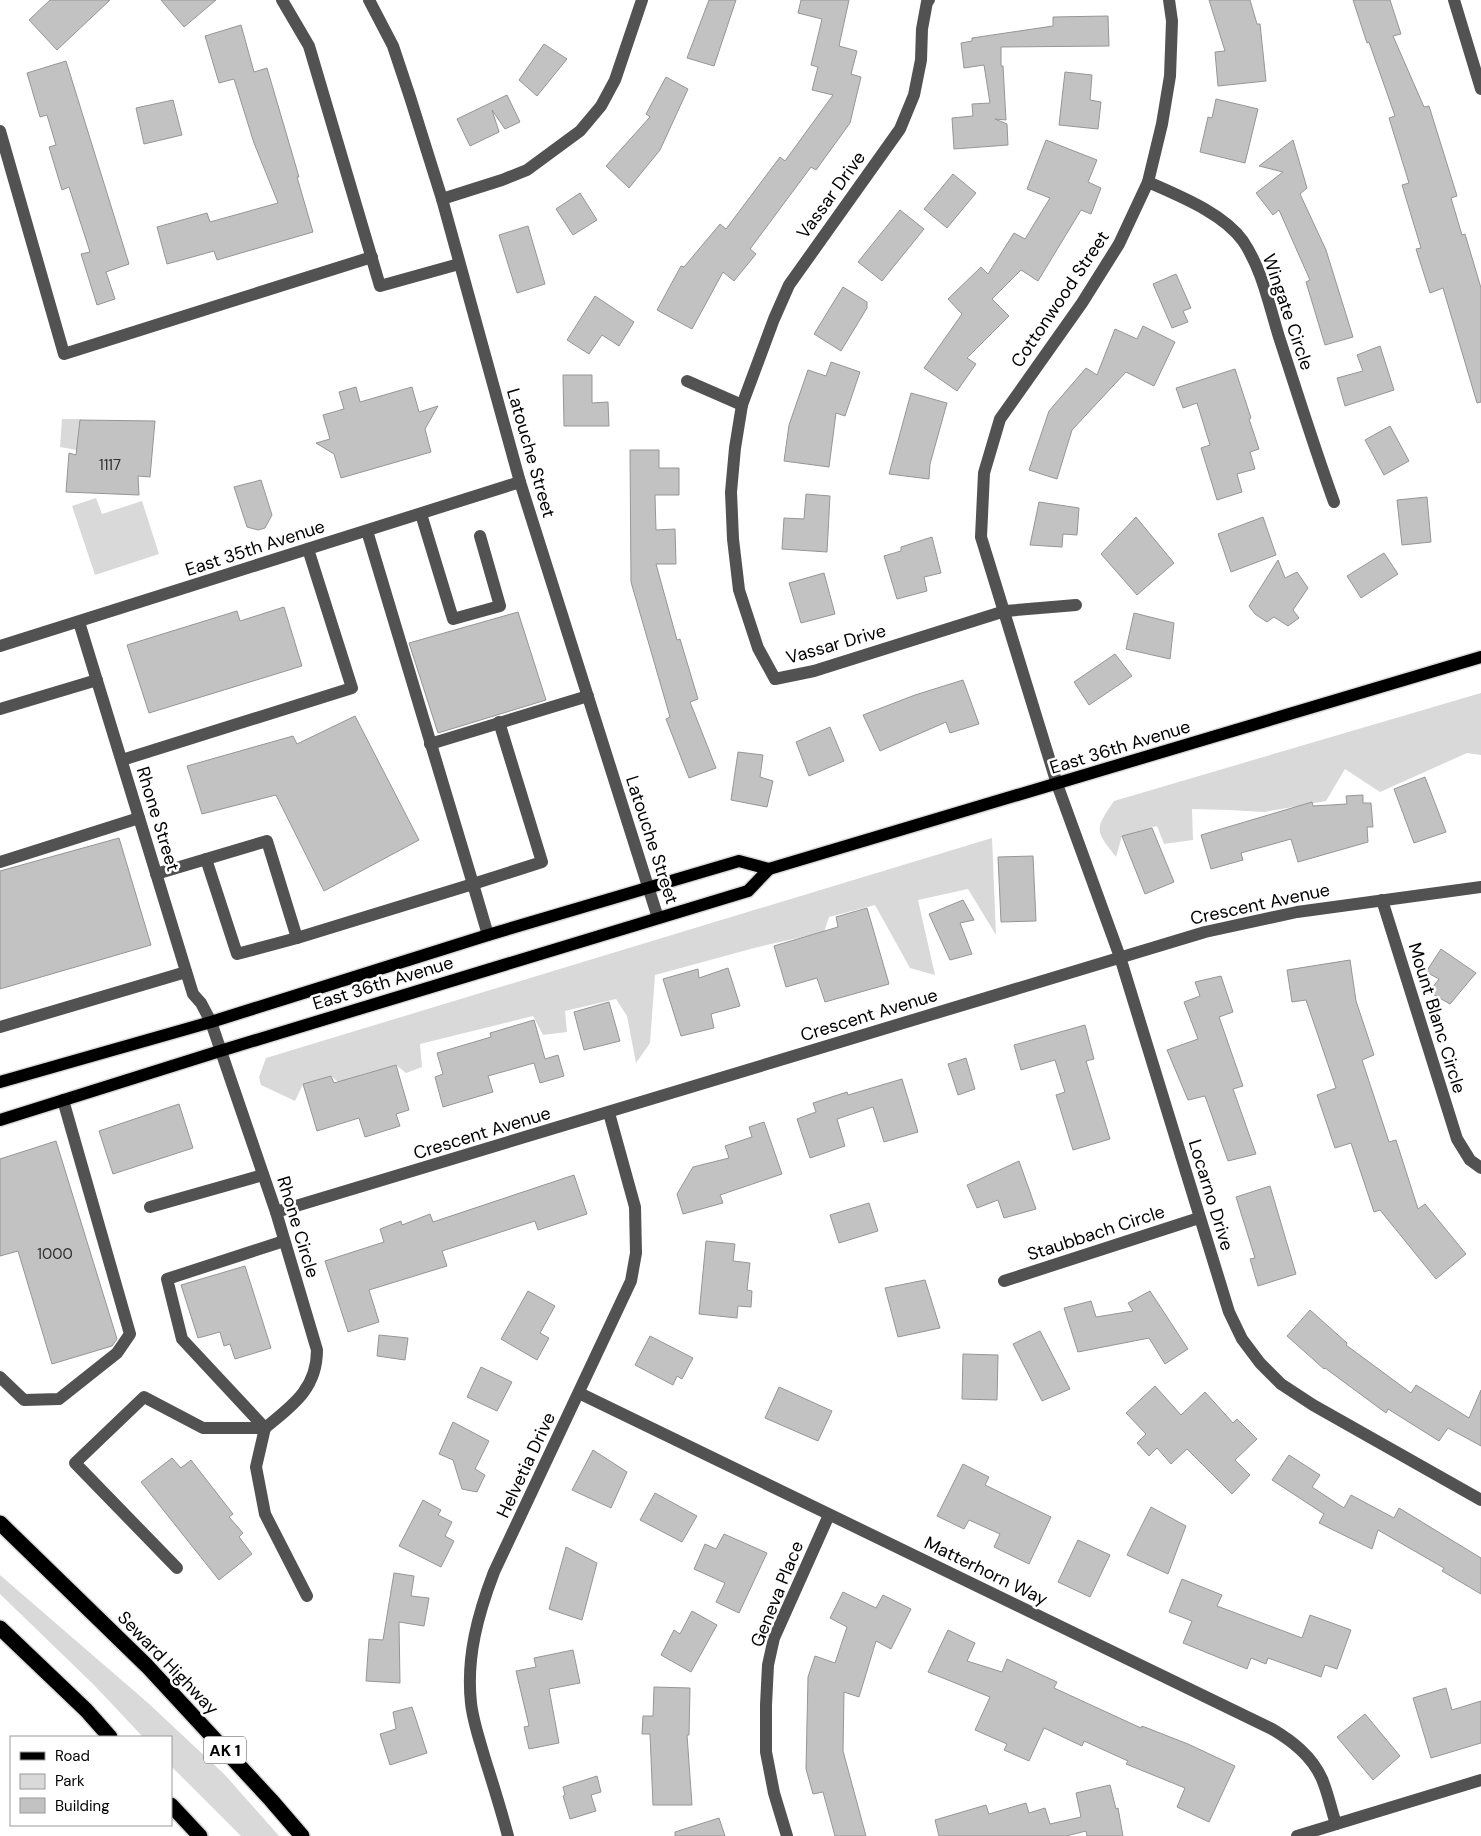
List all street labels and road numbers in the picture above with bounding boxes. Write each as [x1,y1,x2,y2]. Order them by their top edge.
street label: Vassar Drive [791,146,871,244]
street label: Cottonwood Street [1005,226,1115,372]
street label: Wingate Circle [1257,251,1319,373]
street label: Latouche Street [501,386,561,520]
street label: East 35th Avenue [182,514,328,582]
street label: Vassar Drive [783,618,889,670]
street label: East 36th Avenue [1047,714,1193,780]
street label: Rhone Street [131,764,185,874]
street label: Latouche Street [620,773,684,907]
street label: Crescent Avenue [1188,877,1332,931]
street label: Mount Blanc Circle [1403,940,1471,1096]
street label: East 36th Avenue [310,950,456,1016]
street label: Crescent Avenue [797,983,941,1047]
street label: Crescent Avenue [410,1101,554,1165]
street label: Locarno Drive [1183,1137,1239,1253]
street label: Rhone Circle [271,1173,325,1281]
street label: Staubbach Circle [1024,1199,1168,1267]
street label: Helvetia Drive [491,1408,561,1522]
street label: Matterhorn Way [920,1531,1052,1611]
street label: Geneva Place [745,1537,809,1651]
street label: Seward Highway [112,1606,224,1720]
road number: AK 1 [204,1736,246,1764]

